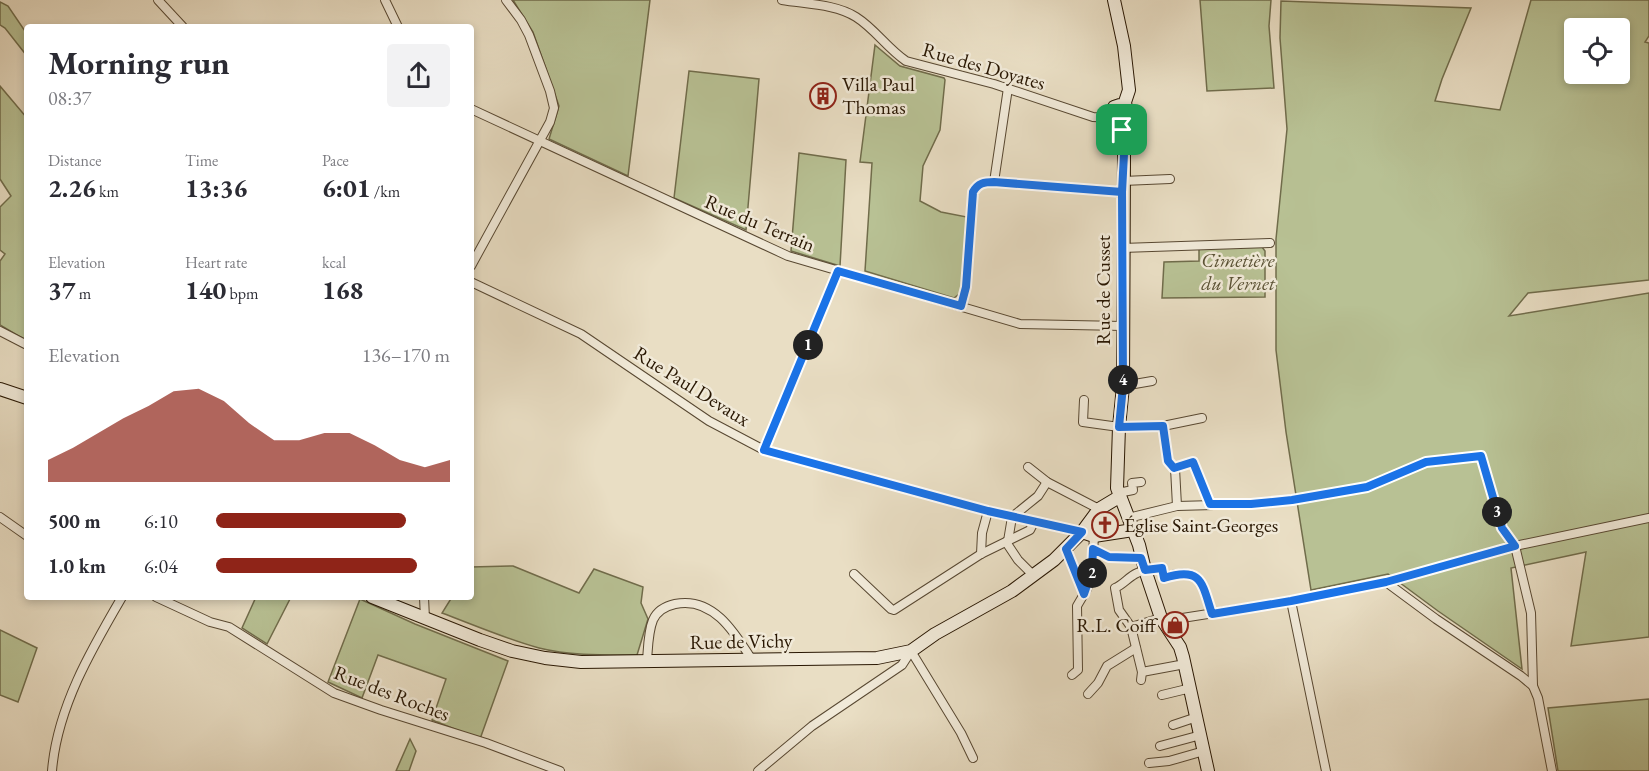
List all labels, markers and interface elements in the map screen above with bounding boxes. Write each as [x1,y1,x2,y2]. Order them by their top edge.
map controls [1564,18,1630,84]
button: locate [1564,18,1630,84]
street label: Rue des Doyates [920,36,1048,96]
text: Morning run [48,41,230,84]
button: share [387,44,450,107]
place label: Villa Paul Thomas [842,71,915,120]
building icon: Villa Paul Thomas [808,81,838,111]
text: 08:37 [48,85,91,111]
pin [1096,104,1147,155]
icon: arrive [1105,113,1138,146]
text: Distance [48,150,101,171]
text: Time [185,150,218,171]
text: Pace [322,150,349,171]
text: 2.26 [48,171,96,205]
text: 13:36 [185,171,247,205]
text: 6:01 [322,171,371,205]
text: km [96,181,119,202]
text: /km [371,181,400,202]
street label: Rue du Terrain [701,188,819,258]
street label: Rue de Cusset [1090,234,1116,345]
park label: Cimetière du Vernet [1201,247,1276,296]
text: Elevation [48,252,106,273]
text: Heart rate [185,252,247,273]
text: kcal [322,252,346,273]
text: 37 [48,273,76,307]
text: 140 [185,273,226,307]
text: 168 [322,273,363,307]
text: m [76,283,91,304]
text: bpm [226,283,258,304]
pin: 1 [793,330,823,360]
text: 1 [804,334,812,355]
street label: Rue Paul Devaux [629,340,755,432]
text: Elevation [48,342,120,368]
text: 136–170 m [362,342,450,368]
pin: 4 [1108,365,1138,395]
text: 4 [1119,369,1127,390]
pin: 3 [1482,497,1512,527]
text: 3 [1493,501,1501,522]
text: 500 m [48,508,101,534]
text: 6:10 [144,508,178,534]
church icon: Église Saint-Georges [1090,510,1120,540]
place label: Église Saint-Georges [1124,512,1278,538]
text: 1.0 km [48,553,106,579]
text: 6:04 [144,553,178,579]
pin: 2 [1077,558,1107,588]
text: 2 [1088,562,1096,583]
shop icon: R.L. Coiff [1160,610,1190,640]
place label: R.L. Coiff [1076,612,1158,638]
street label: Rue de Vichy [689,627,793,655]
street label: Rue des Roches [330,659,454,727]

